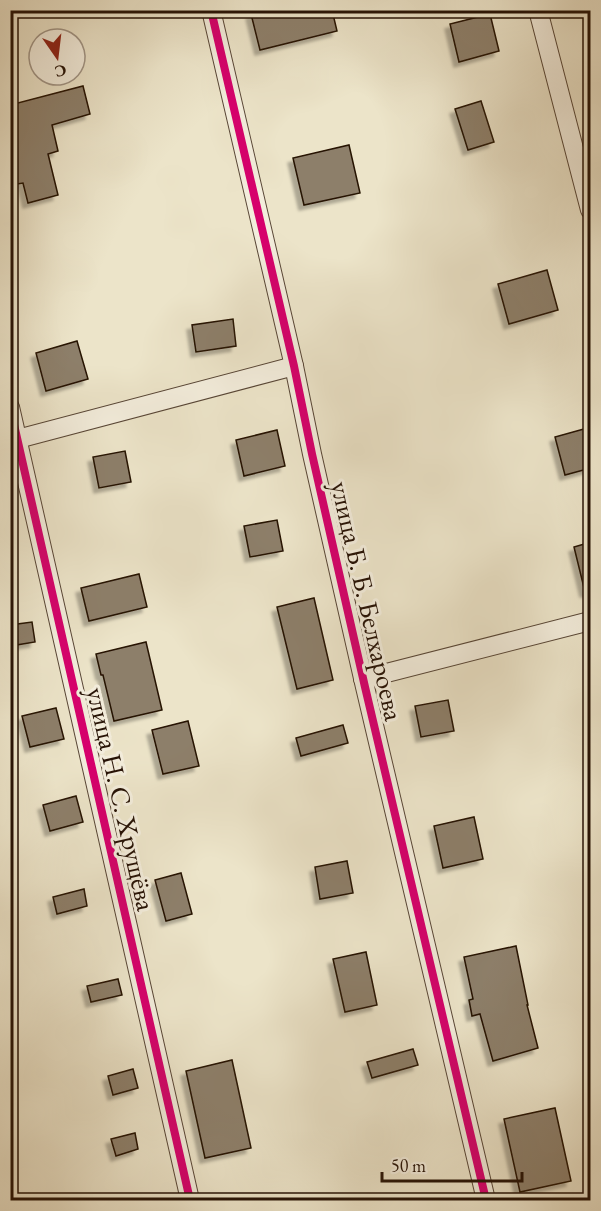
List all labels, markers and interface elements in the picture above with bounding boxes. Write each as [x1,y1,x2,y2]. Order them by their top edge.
north arrow [27,27,87,87]
text: С [52,60,69,83]
street label: улица Б. Б. Белхароева [323,478,412,724]
street label: улица Н. С. Хрущёва [79,684,164,914]
scale bar [382,1145,522,1183]
text: 50 m [391,1154,426,1177]

